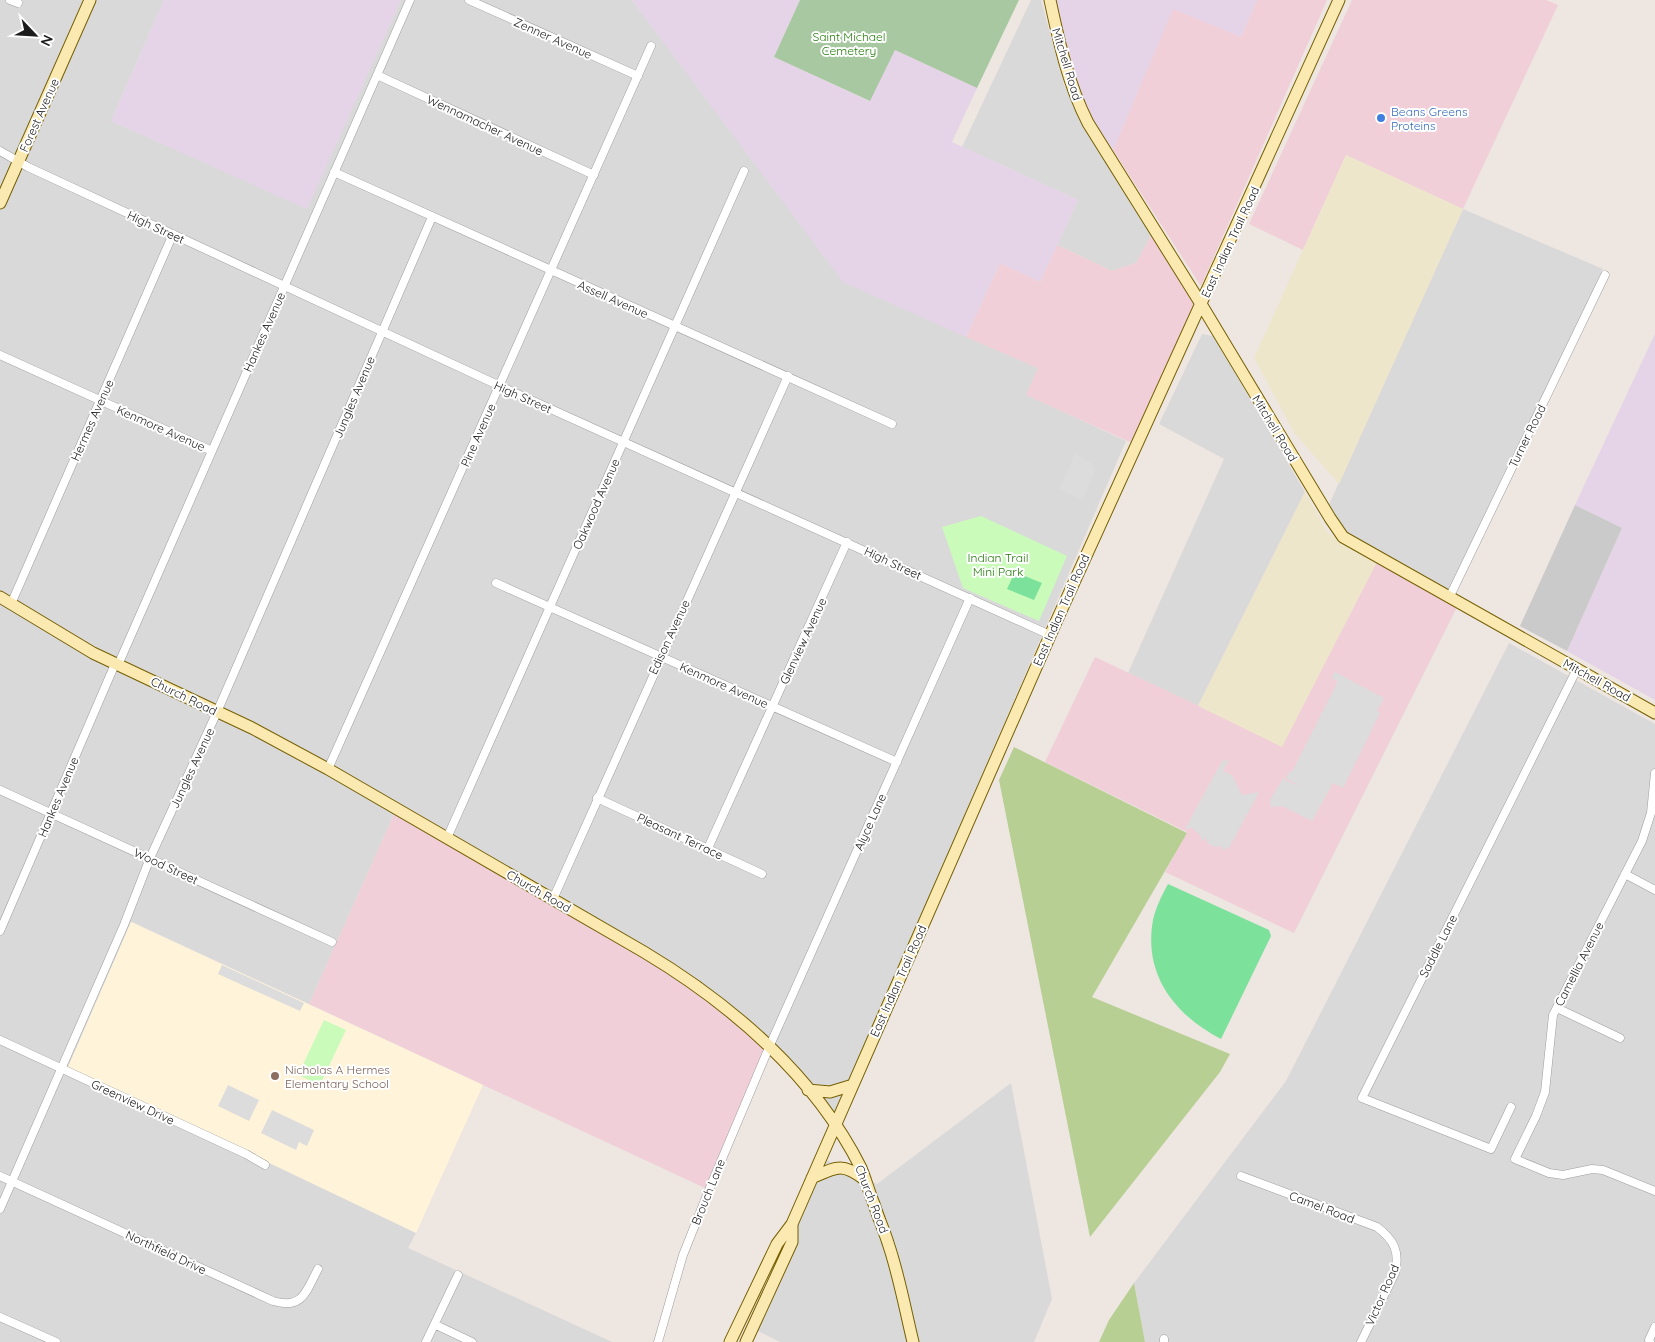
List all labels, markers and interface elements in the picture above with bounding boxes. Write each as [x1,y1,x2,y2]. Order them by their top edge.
north arrow [10,10,60,60]
street label: Zenner Avenue [512,14,595,62]
street label: Mitchell Road [1049,26,1085,102]
park label: Saint Michael Cemetery [812,29,886,58]
text: N [36,32,57,49]
street label: Forest Avenue [16,76,62,154]
street label: Wennamacher Avenue [425,92,546,159]
place label: Beans Greens Proteins [1391,104,1468,133]
marker: Beans Greens Proteins [1375,112,1387,124]
street label: East Indian Trail Road [1198,184,1262,300]
street label: High Street [125,207,187,247]
street label: Assell Avenue [575,277,651,321]
street label: Hankes Avenue [240,290,288,374]
street label: Jungles Avenue [330,354,378,440]
street label: Hermes Avenue [67,377,117,463]
street label: High Street [492,378,554,416]
street label: Mitchell Road [1249,392,1301,464]
street label: Pine Avenue [457,401,499,469]
street label: Kenmore Avenue [114,402,208,454]
street label: Turner Road [1505,402,1549,470]
street label: Oakwood Avenue [569,456,623,552]
street label: High Street [862,543,924,583]
park label: Indian Trail Mini Park [968,550,1028,579]
street label: East Indian Trail Road [1030,552,1092,668]
street label: Glenview Avenue [776,595,830,687]
street label: Edison Avenue [645,597,693,677]
street label: Mitchell Road [1561,655,1633,705]
street label: Kenmore Avenue [677,659,771,711]
street label: Church Road [148,673,220,719]
street label: Jungles Avenue [167,725,217,811]
street label: Hankes Avenue [34,754,82,839]
street label: Alyce Lane [851,791,889,853]
street label: Pleasant Terrace [635,810,726,863]
street label: Wood Street [131,845,201,887]
street label: Church Road [504,867,574,915]
street label: Saddle Lane [1416,912,1460,980]
street label: Camellia Avenue [1551,919,1607,1009]
street label: East Indian Trail Road [867,923,929,1039]
place label: Nicholas A Hermes Elementary School [285,1062,390,1091]
marker: Nicholas A Hermes Elementary School [269,1070,281,1082]
street label: Greenview Drive [89,1076,177,1128]
street label: Brouch Lane [688,1157,728,1227]
street label: Church Road [852,1163,892,1235]
street label: Camel Road [1287,1188,1357,1226]
street label: Northfield Drive [123,1227,209,1277]
street label: Victor Road [1362,1262,1402,1328]

